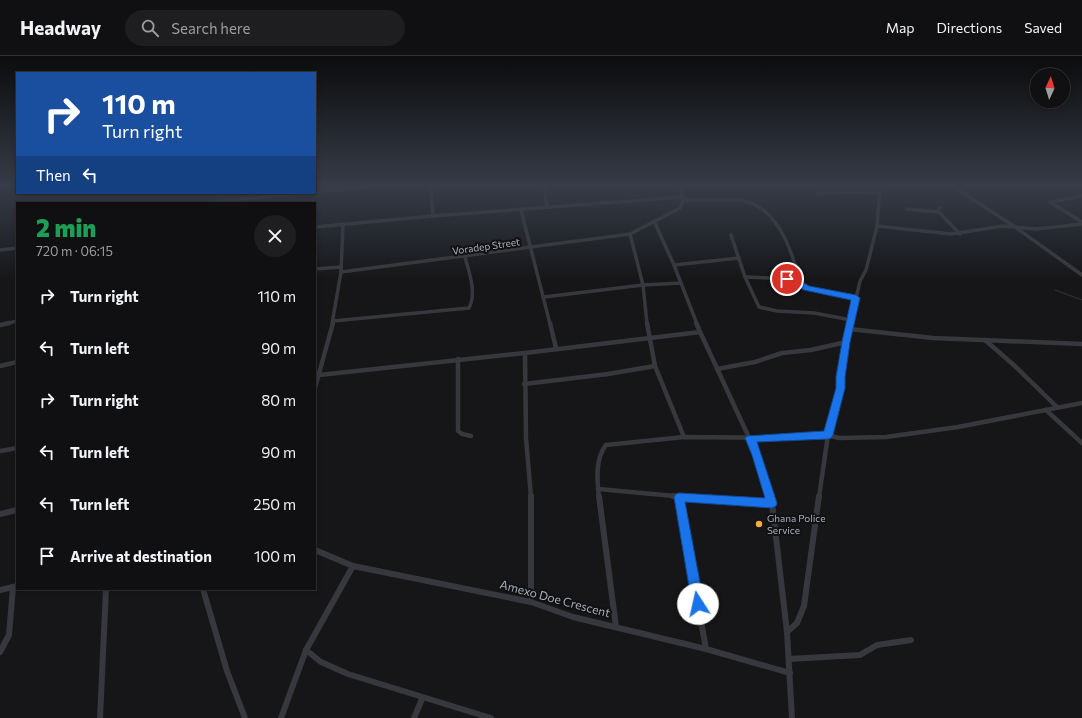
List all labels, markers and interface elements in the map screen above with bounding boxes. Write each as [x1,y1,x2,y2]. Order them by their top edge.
search box [125,10,405,46]
text: Headway [20,16,101,39]
icon: search [139,17,161,39]
text: Search here [171,19,251,37]
text: Map [886,19,915,36]
text: Directions [937,19,1002,36]
text: Saved [1024,19,1062,36]
north arrow [1030,68,1070,108]
map controls [1030,68,1070,108]
text: 110 m [102,86,176,120]
icon: right [36,88,88,140]
text: Turn right [102,120,182,142]
icon: left [79,164,101,186]
text: Then [36,166,71,184]
text: 2 min [36,213,96,242]
button: close [254,215,296,257]
street label: Voradep Street [451,235,521,257]
text: 720 m · 06:15 [36,243,113,259]
pin [770,262,804,296]
icon: arrive [776,268,798,290]
icon: right [36,285,58,307]
text: Turn right [70,287,139,305]
text: 110 m [257,287,296,305]
icon: left [36,337,58,359]
text: Turn left [70,339,129,357]
text: 90 m [261,339,296,357]
icon: right [36,389,58,411]
text: Turn right [70,391,139,409]
text: 80 m [261,391,296,409]
icon: left [36,441,58,463]
text: Turn left [70,443,129,461]
text: 90 m [261,443,296,461]
icon: left [36,493,58,515]
text: Turn left [70,495,129,513]
text: 250 m [253,495,296,513]
place label: Ghana Police Service [767,512,826,536]
marker: Ghana Police Service [754,519,764,529]
icon: arrive [36,545,58,567]
text: Arrive at destination [70,547,212,565]
text: 100 m [254,547,296,565]
street label: Amexo Doe Crescent [498,577,612,620]
position arrow [677,583,719,625]

